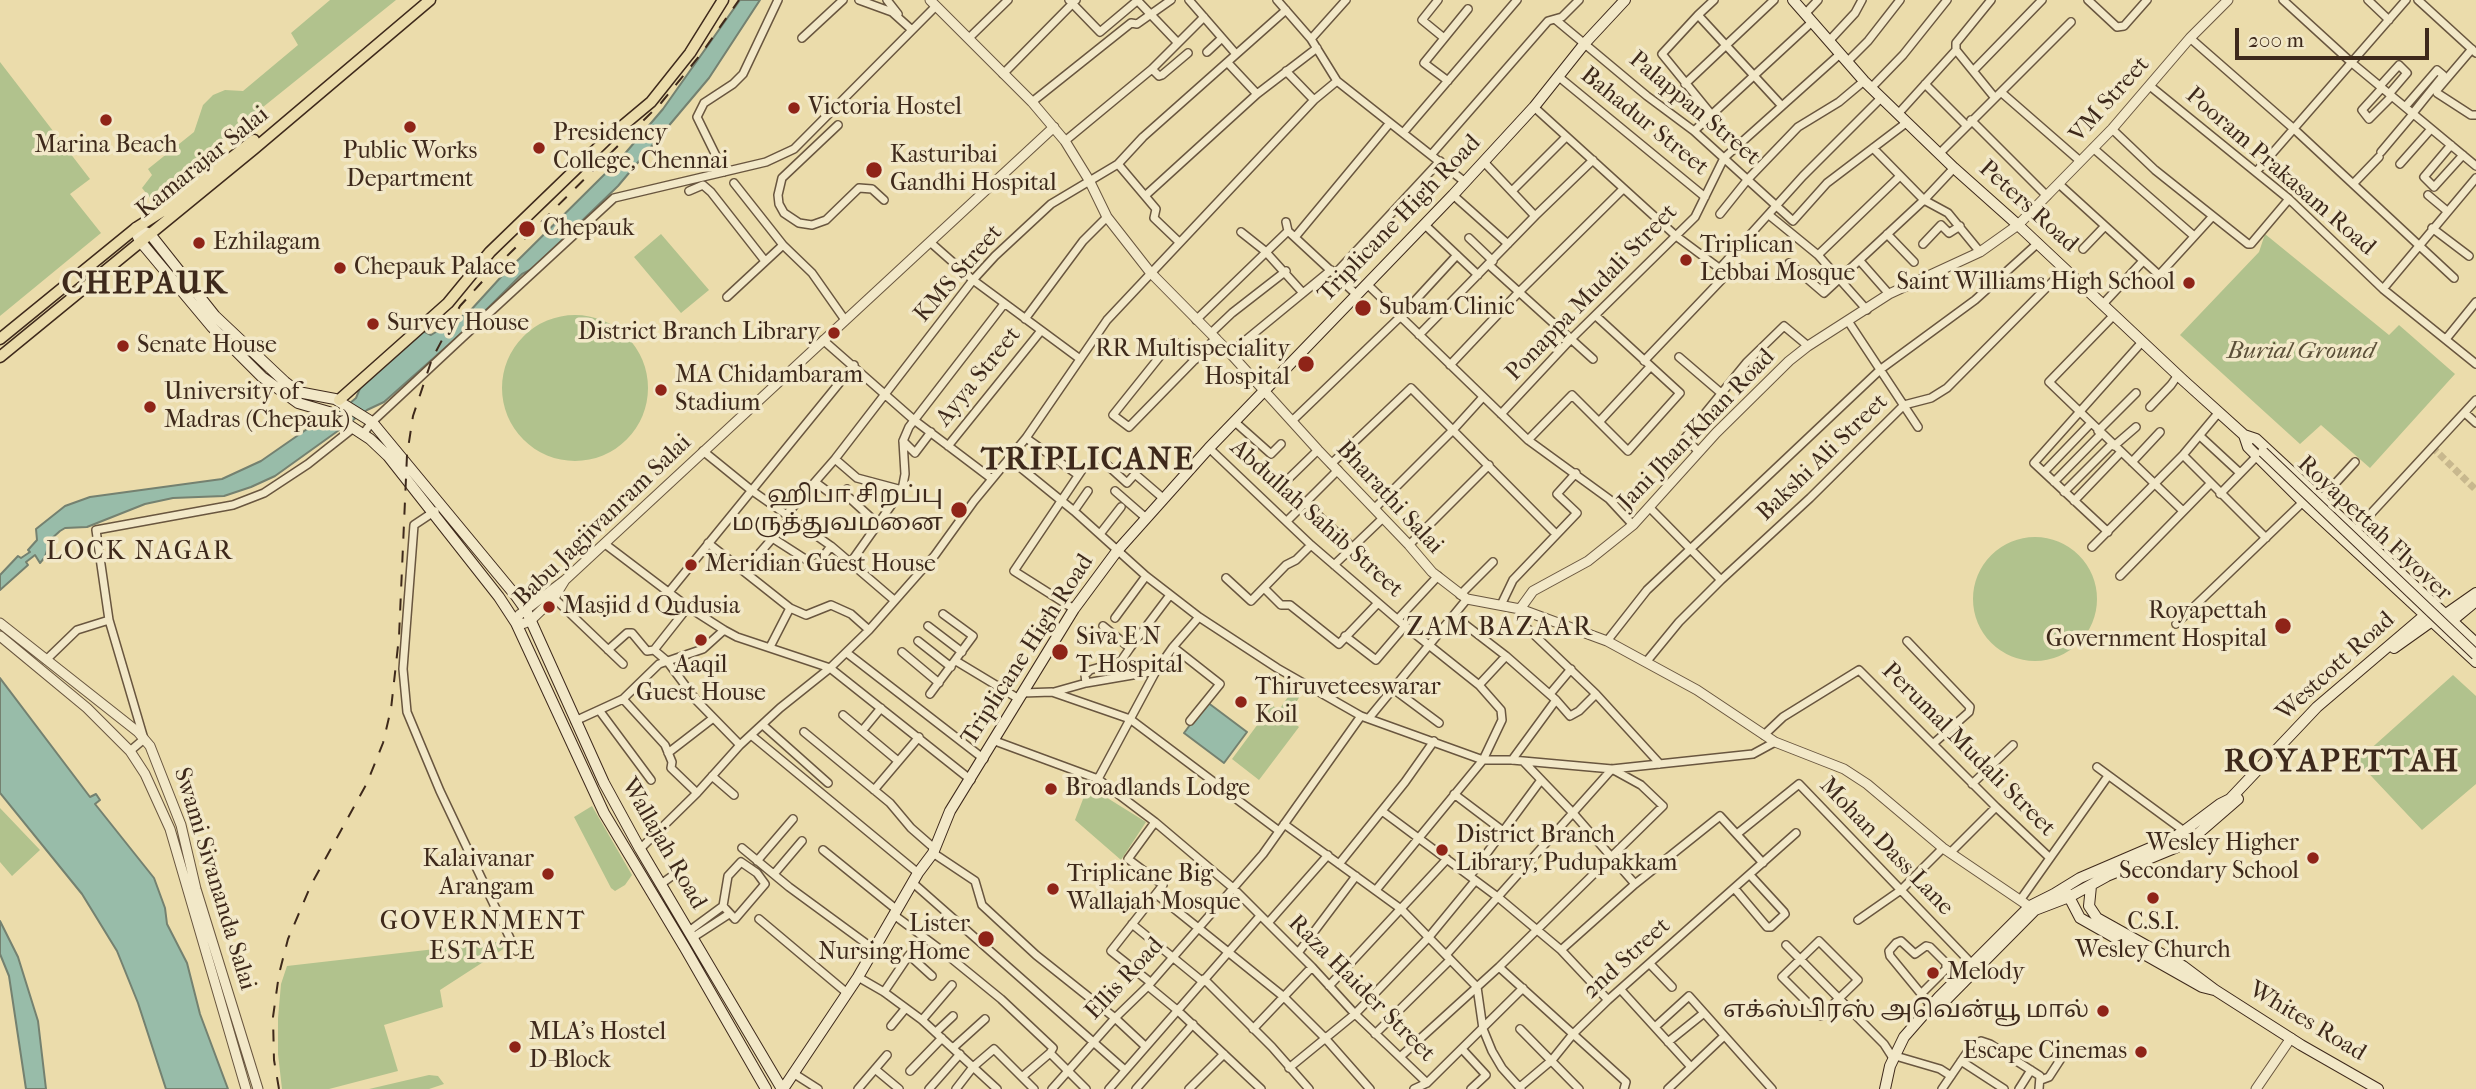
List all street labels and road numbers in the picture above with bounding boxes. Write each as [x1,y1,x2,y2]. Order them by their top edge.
street label: Palappan Street [1622,46,1766,172]
street label: VM Street [2064,51,2156,149]
street label: Bahadur Street [1574,62,1714,182]
street label: Pooram Prakasam Road [2179,82,2381,262]
street label: Kamarajar Salai [131,101,275,225]
street label: Triplicane High Road [1313,129,1487,309]
street label: Peters Road [1972,155,2084,259]
street label: Ponappa Mudali Street [1500,199,1684,387]
street label: KMS Street [909,219,1009,329]
street label: Ayya Street [930,322,1028,432]
street label: Jani Jhan Khan Road [1613,343,1781,517]
street label: Bakshi Ali Street [1751,388,1895,528]
street label: Babu Jagjivanram Salai [508,429,698,613]
street label: Abdullah Sahib Street [1224,434,1408,604]
street label: Bharathi Salai [1329,435,1449,561]
street label: Royapettah Flyover [2291,450,2457,608]
street label: Triplicane High Road [956,549,1100,751]
street label: Westcott Road [2271,606,2401,728]
street label: Perumal Mudali Street [1875,657,2061,843]
street label: Swami Sivananda Salai [166,764,262,994]
street label: Mohan Dass Lane [1813,772,1959,922]
street label: Wallajah Road [614,773,712,915]
street label: Raza Haider Street [1281,909,1441,1069]
street label: 2nd Street [1577,912,1677,1006]
street label: Ellis Road [1080,932,1170,1026]
street label: Whites Road [2243,976,2371,1068]

